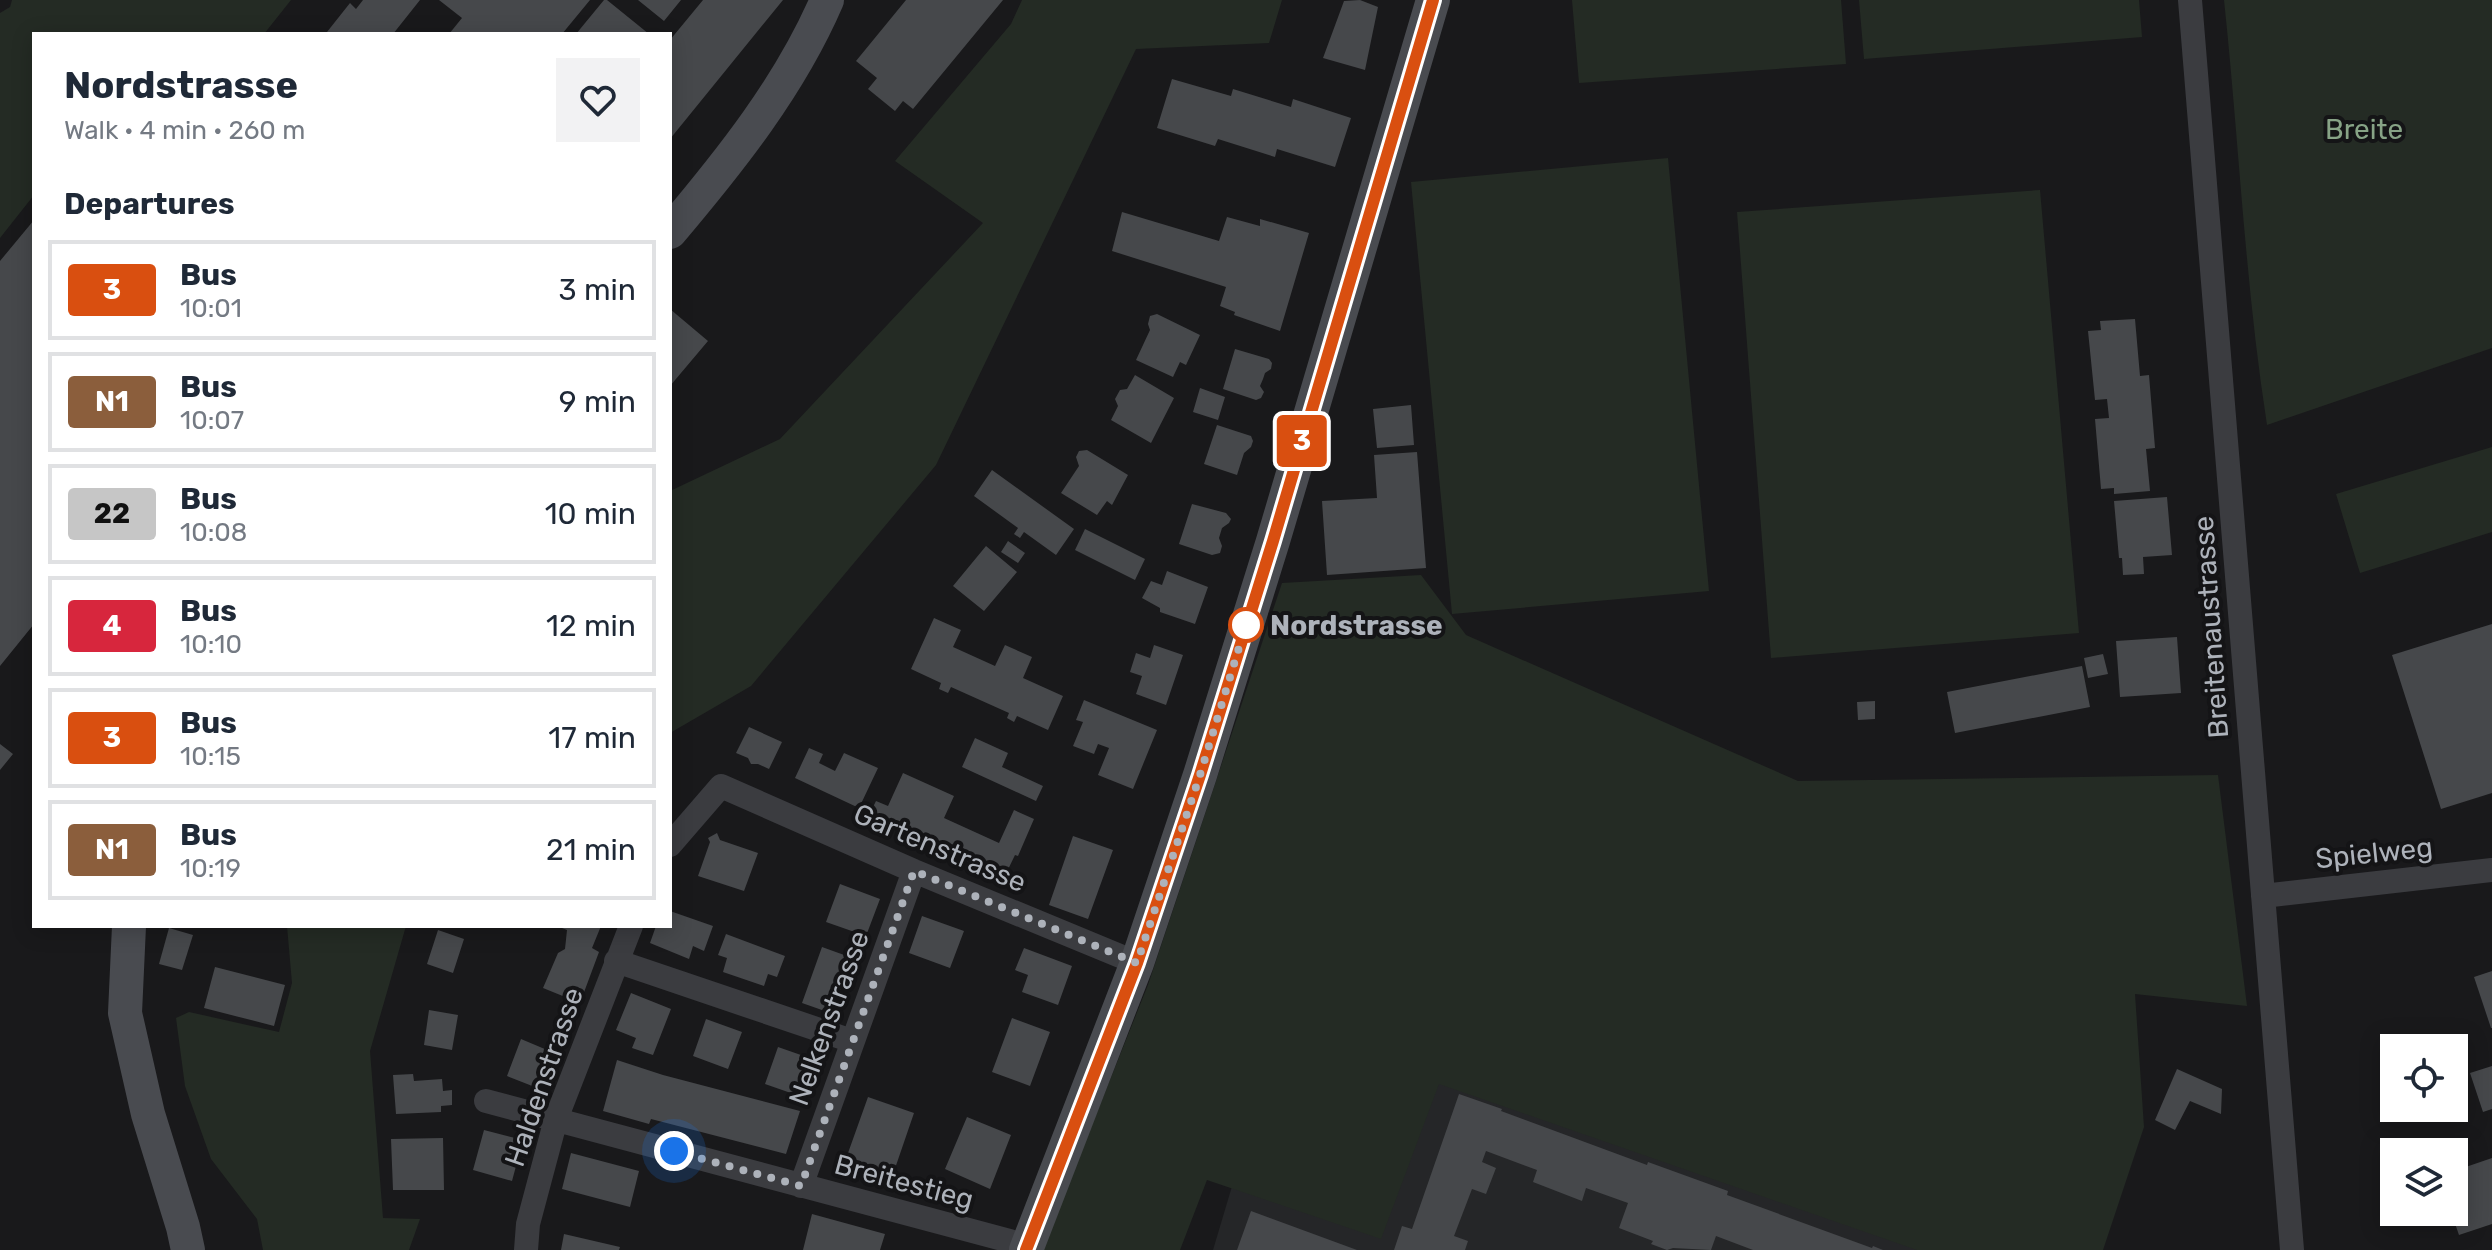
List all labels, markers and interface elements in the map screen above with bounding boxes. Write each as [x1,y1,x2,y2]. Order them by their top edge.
button: heart [556,58,640,142]
text: Nordstrasse [64,62,298,108]
park label: Breite [2325,113,2403,146]
text: Walk · 4 min · 260 m [64,115,305,146]
text: Departures [64,186,235,222]
text: Bus [180,257,237,293]
text: 3 min [559,272,636,308]
text: 3 [103,273,121,306]
text: 10:01 [180,293,242,324]
text: Bus [180,369,237,405]
text: 9 min [559,384,636,420]
text: N1 [95,385,129,418]
text: 10:07 [180,405,244,436]
line badge: 3 [1276,415,1328,467]
text: 3 [1293,424,1311,457]
text: Bus [180,481,237,517]
text: 10 min [545,496,636,532]
text: 22 [94,497,130,530]
street label: Breitenaustrasse [2187,515,2235,739]
text: 10:08 [180,517,247,548]
text: Bus [180,593,237,629]
text: 12 min [546,608,636,644]
marker: Nordstrasse [1229,608,1263,642]
text: 4 [102,609,122,642]
place label: Nordstrasse [1270,609,1443,642]
text: 10:10 [180,629,242,660]
text: Bus [180,705,237,741]
text: 17 min [548,720,636,756]
text: 3 [103,721,121,754]
text: 10:15 [180,741,241,772]
street label: Gartenstrasse [849,797,1031,899]
text: Bus [180,817,237,853]
street label: Spielweg [2314,830,2434,876]
text: 21 min [546,832,636,868]
text: N1 [95,833,129,866]
text: 10:19 [180,853,241,884]
street label: Nelkenstrasse [782,926,876,1110]
street label: Haldenstrasse [498,983,590,1171]
map controls [2380,1034,2468,1226]
button: locate [2380,1034,2468,1122]
your location [654,1131,694,1171]
button: layers [2380,1138,2468,1226]
street label: Breitestieg [831,1148,977,1216]

